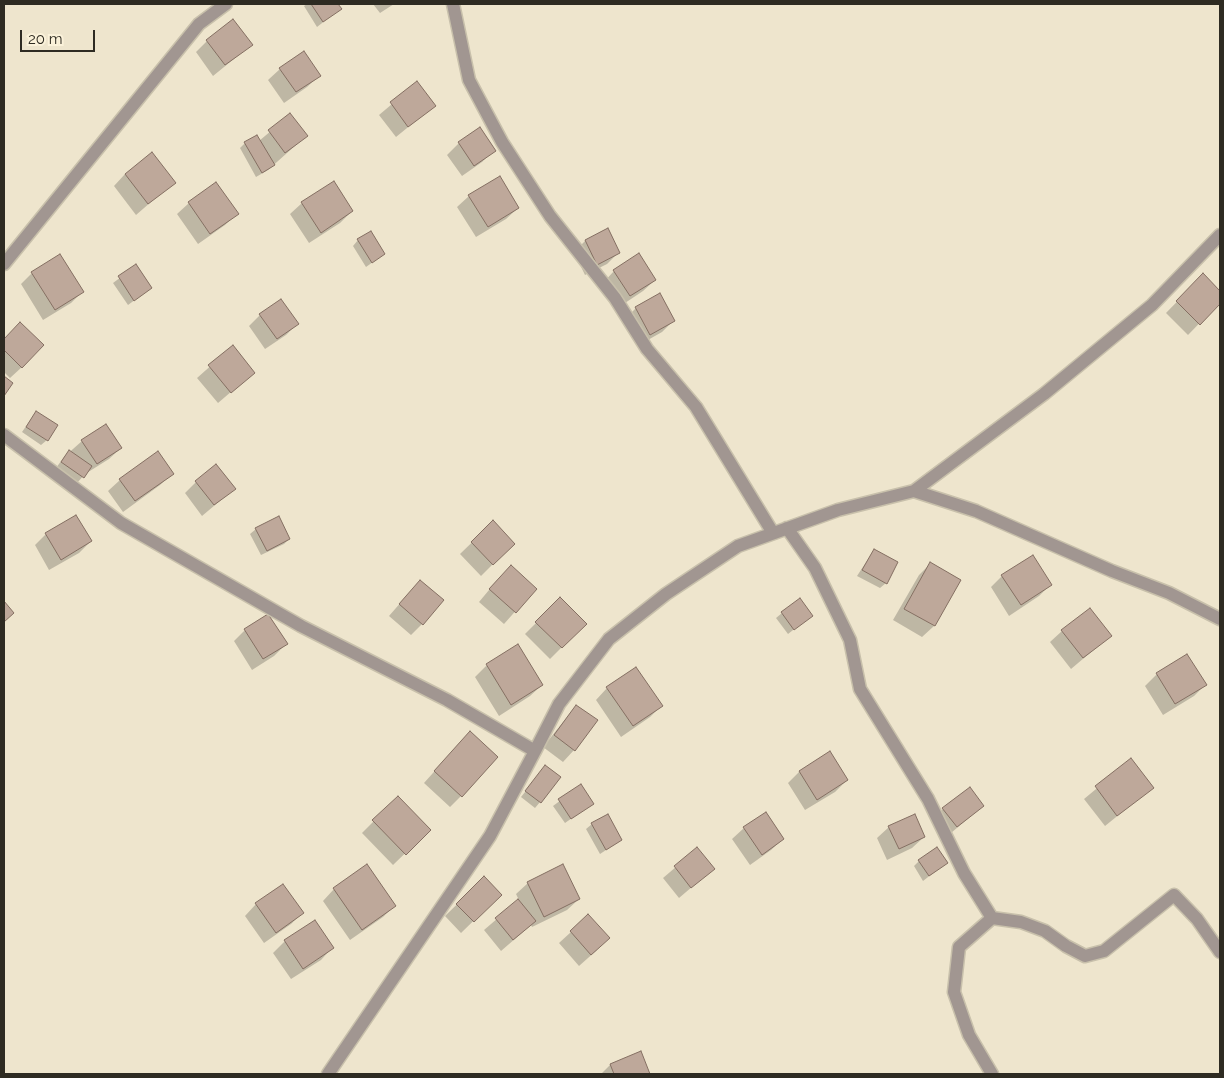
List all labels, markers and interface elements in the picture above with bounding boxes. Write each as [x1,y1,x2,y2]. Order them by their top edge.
scale bar [22,20,98,52]
text: 20 m [28,30,63,48]

